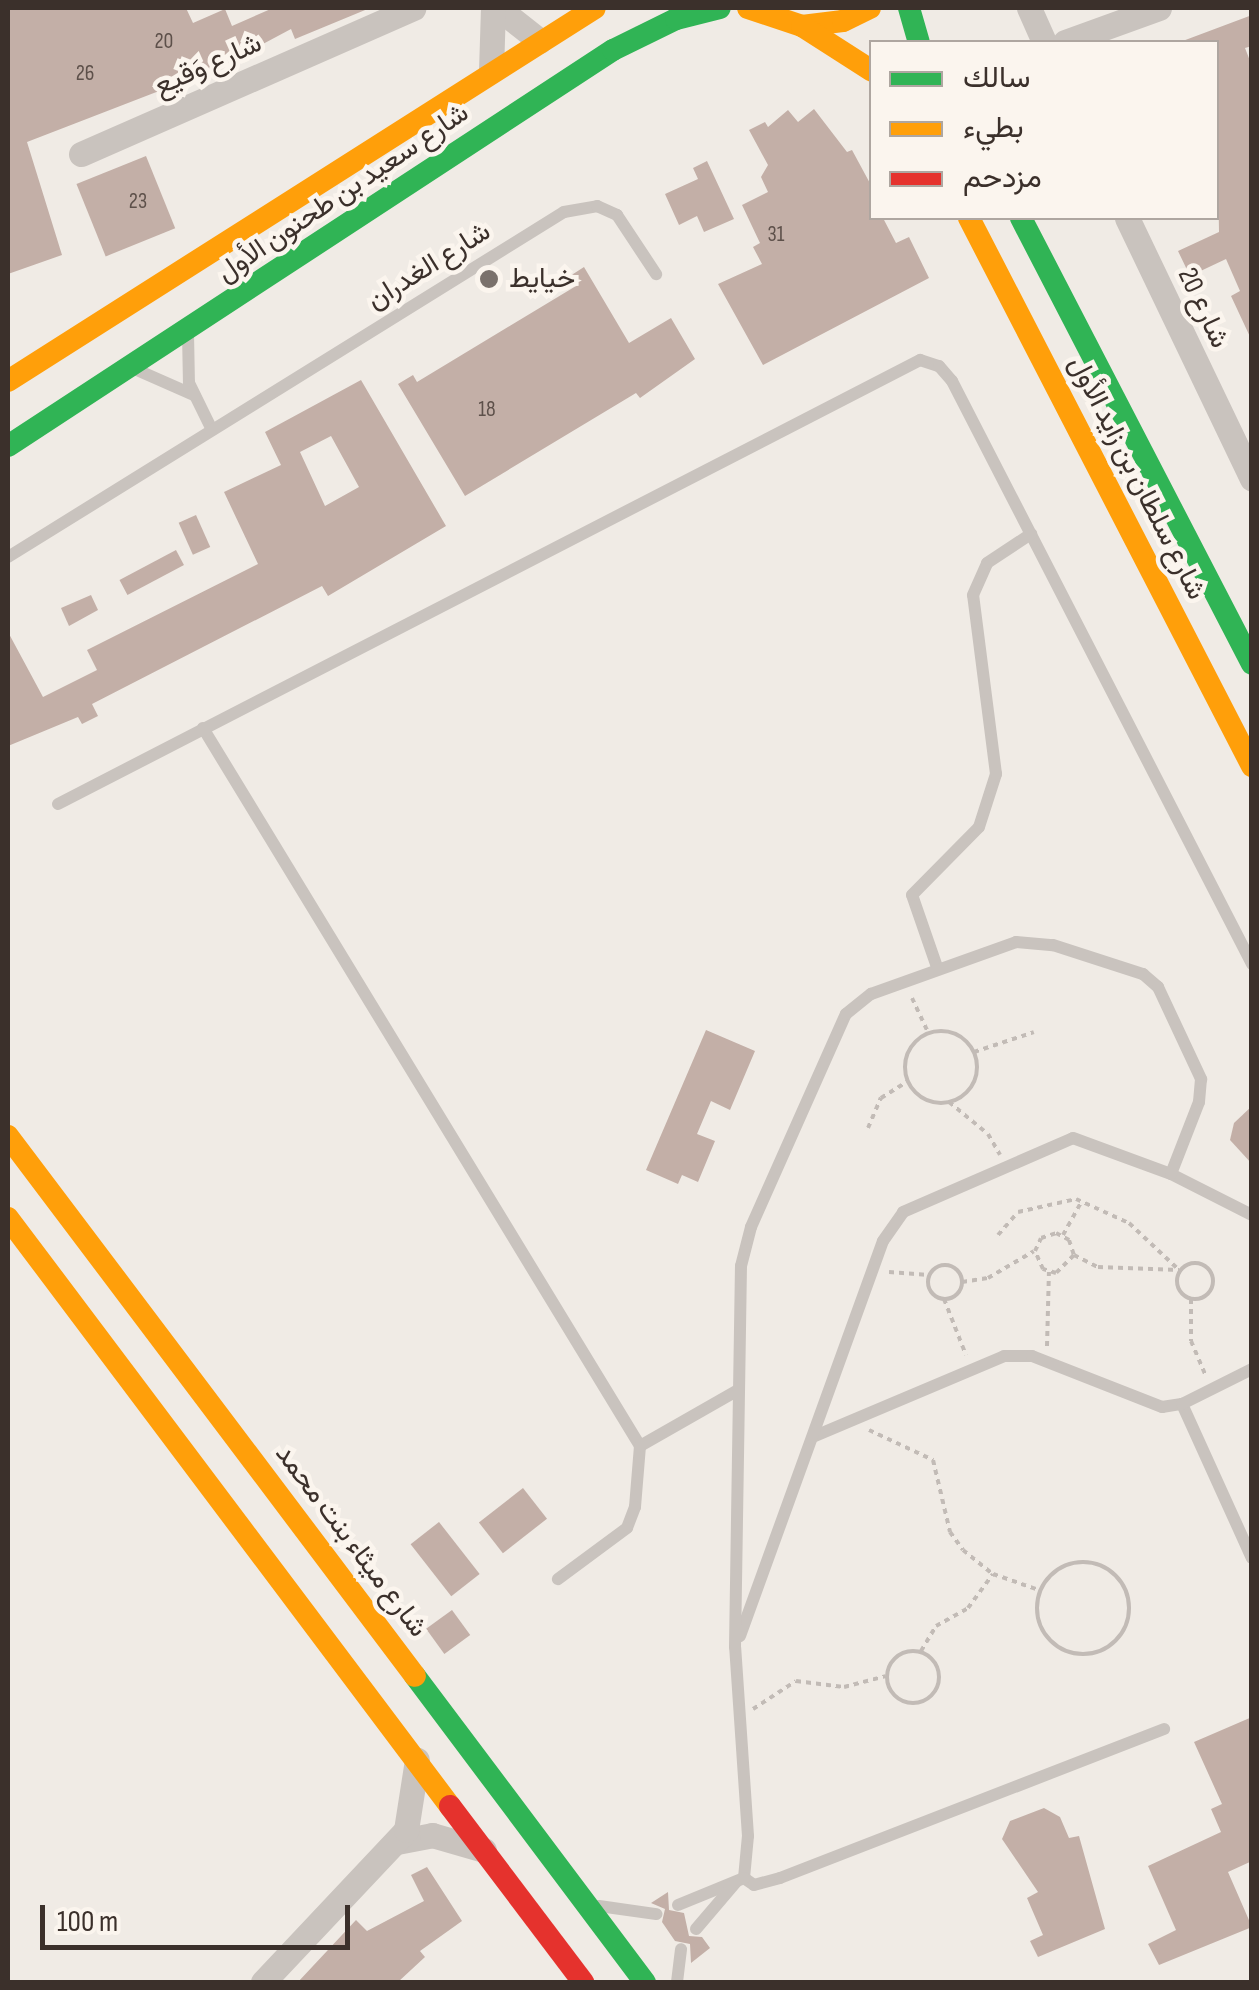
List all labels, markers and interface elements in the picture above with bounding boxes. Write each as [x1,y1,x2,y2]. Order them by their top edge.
street label: شارع وَقيع [149,26,267,104]
house number: 20 [155,29,173,55]
legend [869,40,1219,220]
text: سالك [963,60,1030,96]
house number: 26 [76,61,94,87]
street label: شارع سعيد بن طحنون الأول [211,96,475,290]
text: بطيء [963,110,1024,146]
text: مزدحم [963,160,1042,196]
house number: 23 [129,189,147,215]
street label: شارع الغدران [361,215,497,317]
house number: 31 [768,222,784,248]
place label: خيايط [509,262,575,296]
street label: شارع 20 [1170,262,1236,354]
marker: خيايط [478,268,500,290]
street label: شارع سلطان بن زايد الأول [1061,350,1213,606]
house number: 18 [478,397,496,423]
street label: شارع ميثاء بنت محمد [268,1438,434,1644]
scale bar [45,1885,355,1947]
text: 100 m [57,1904,118,1940]

